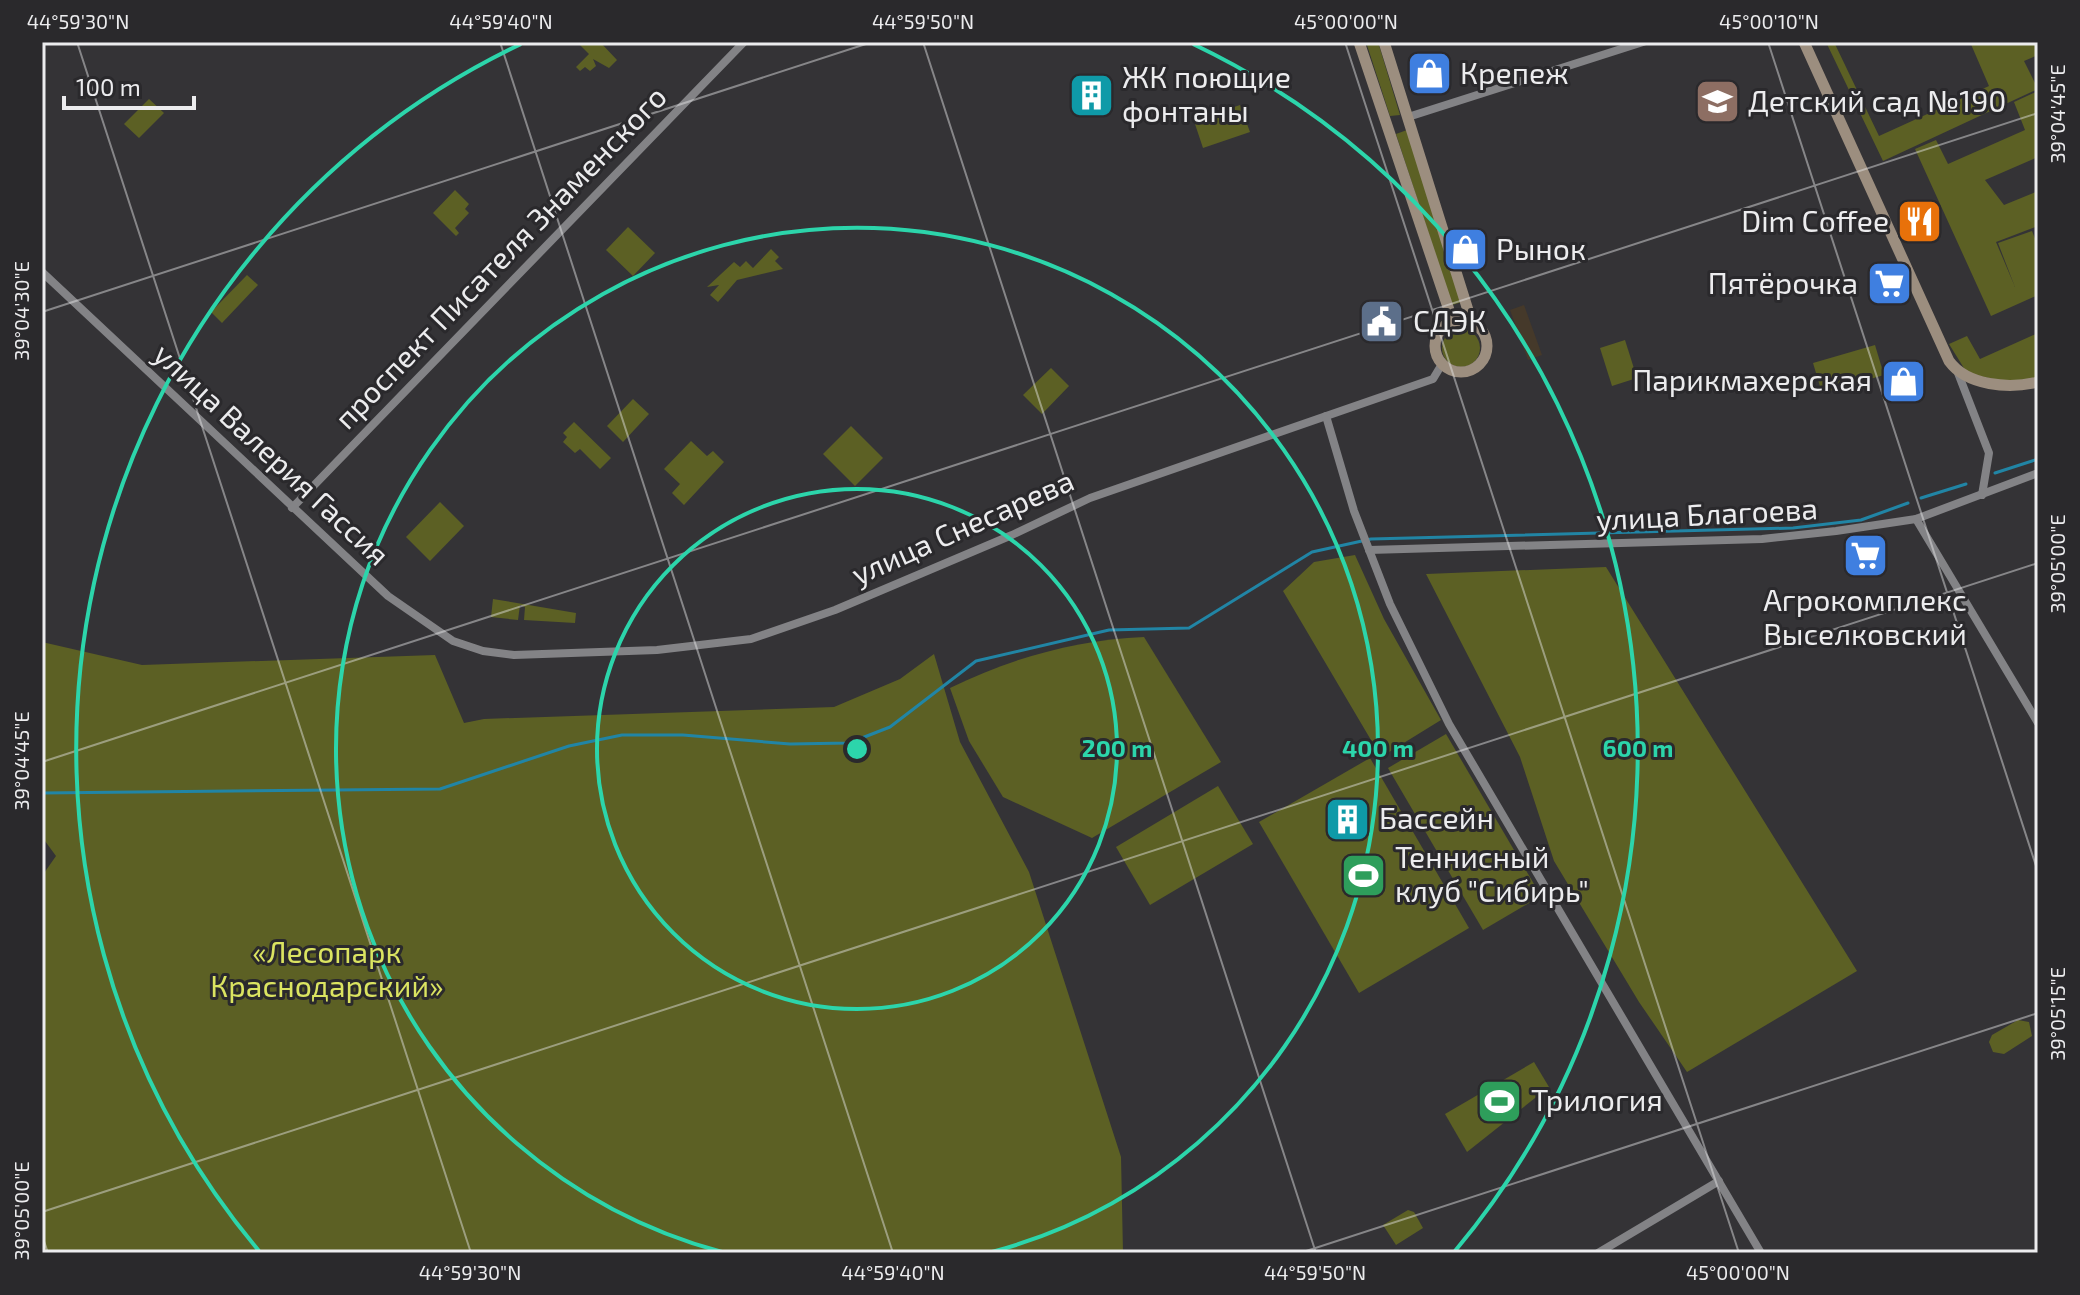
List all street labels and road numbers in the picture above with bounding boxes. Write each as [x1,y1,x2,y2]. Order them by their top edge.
street label: проспект Писателя Знаменского [326,78,673,435]
street label: улица Валерия Гассия [147,335,397,573]
street label: улица Снесарева [845,461,1079,592]
street label: улица Благоева [1595,489,1819,538]

